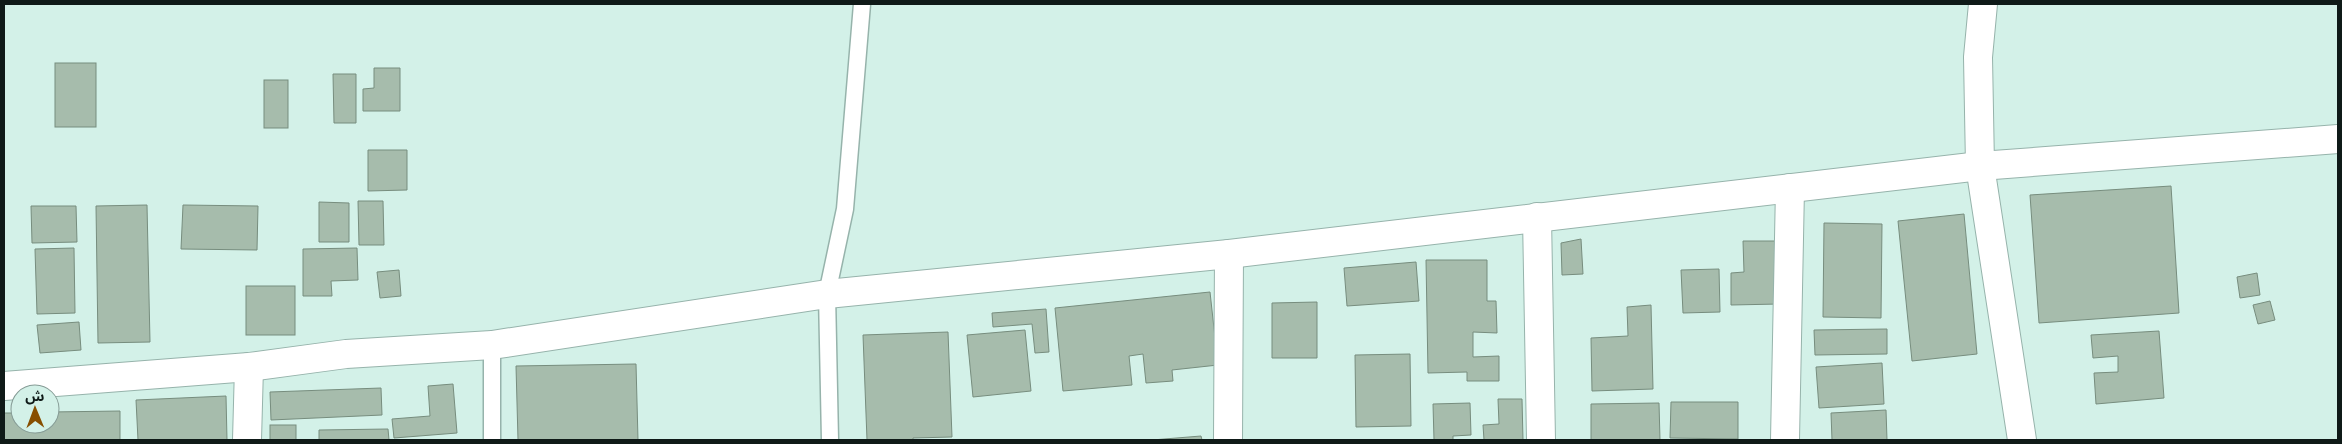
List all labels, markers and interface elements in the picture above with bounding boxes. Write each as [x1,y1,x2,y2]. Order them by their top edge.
north arrow [10,384,60,434]
text: ش [25,386,45,405]

